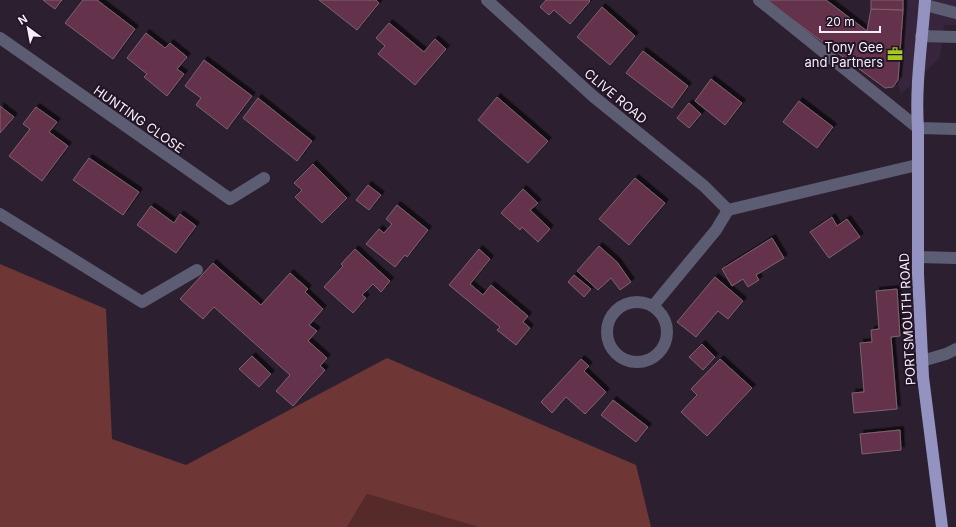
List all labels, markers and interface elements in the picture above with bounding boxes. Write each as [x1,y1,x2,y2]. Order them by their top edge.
north arrow [8,8,48,48]
scale bar [820,8,880,34]
text: N [15,11,30,28]
text: 20 m [826,14,855,29]
place label: Tony Gee and Partners [804,39,883,70]
office icon: Tony Gee and Partners [886,45,904,63]
street label: CLIVE ROAD [581,65,651,127]
street label: HUNTING CLOSE [91,82,187,156]
street label: PORTSMOUTH ROAD [896,252,918,386]

